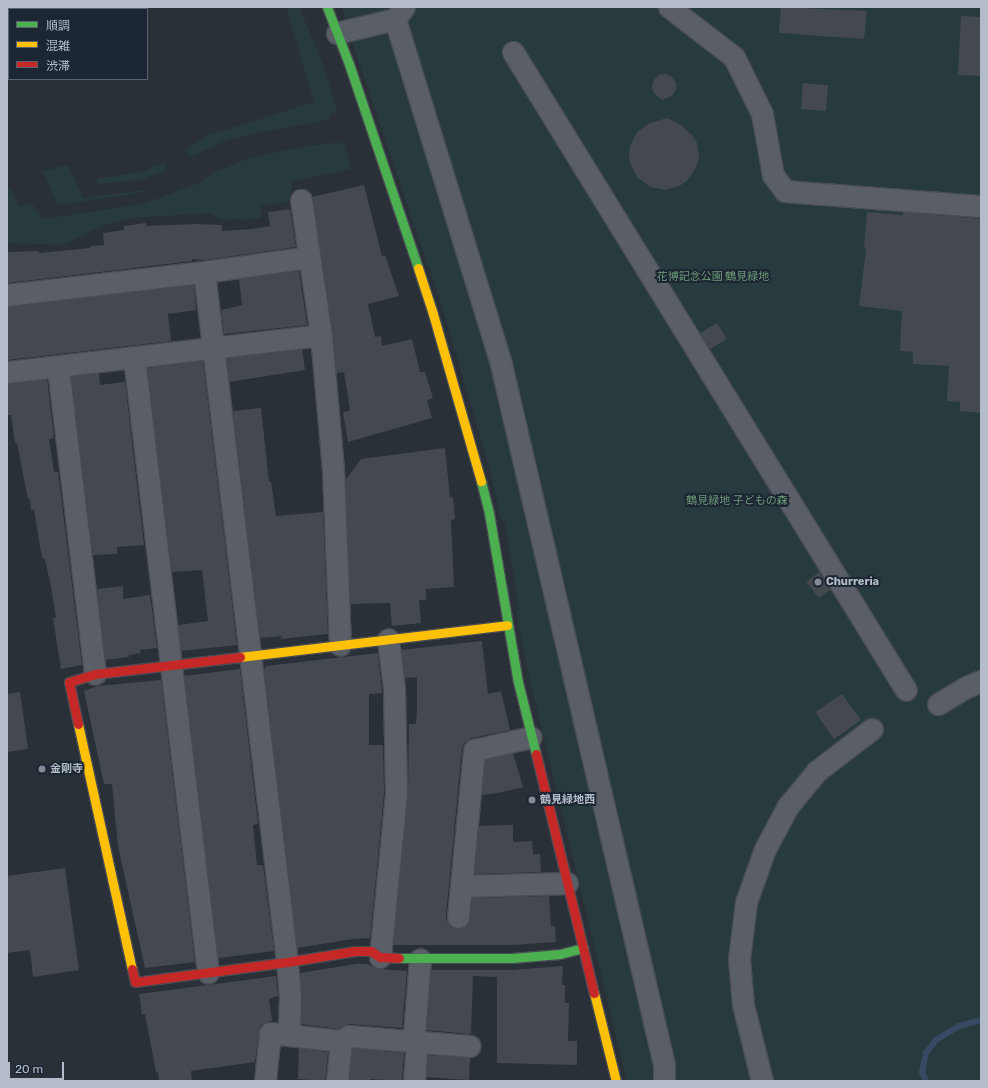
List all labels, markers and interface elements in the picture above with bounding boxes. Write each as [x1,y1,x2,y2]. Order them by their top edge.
legend [8,8,148,80]
text: 順調 [46,19,70,33]
text: 混雑 [46,39,70,53]
text: 渋滞 [46,59,70,73]
park label: 花博記念公園 鶴見緑地 [657,270,769,284]
park label: 鶴見緑地 子どもの森 [686,494,788,508]
place label: Churreria [826,575,879,589]
marker: Churreria [813,577,823,587]
place label: 金剛寺 [50,762,83,776]
marker: 金剛寺 [37,764,47,774]
place label: 鶴見緑地西 [540,793,595,807]
marker: 鶴見緑地西 [527,795,537,805]
scale bar [10,1054,66,1080]
text: 20 m [15,1062,43,1076]

